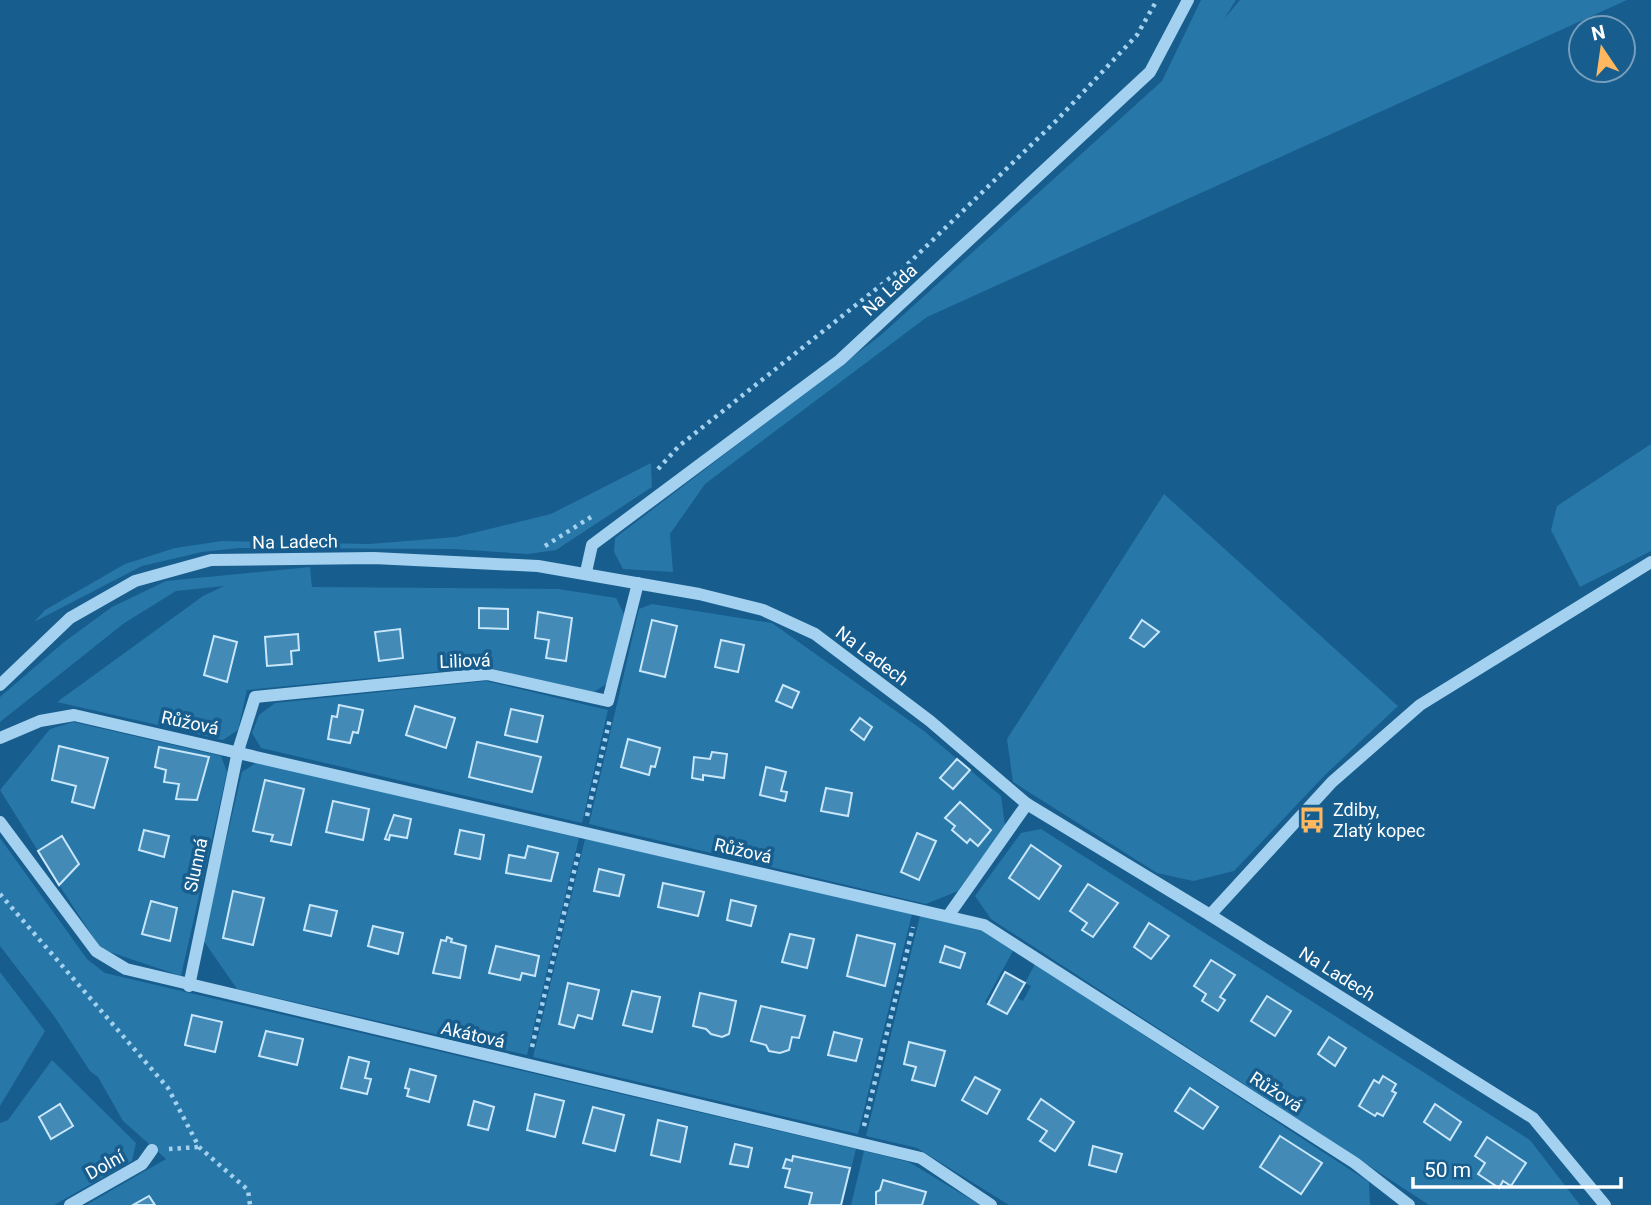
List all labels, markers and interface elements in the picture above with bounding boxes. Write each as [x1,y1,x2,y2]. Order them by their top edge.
north arrow [1567,14,1637,84]
text: N [1589,20,1607,46]
street label: Na Lada [858,259,921,320]
street label: Na Ladech [252,530,338,553]
street label: Na Ladech [832,621,913,690]
street label: Liliová [439,649,491,672]
street label: Růžová [159,706,221,739]
place label: Zdiby, Zlatý kopec [1333,799,1425,841]
bus stop icon: Zdiby, Zlatý kopec [1297,805,1327,835]
street label: Růžová [712,834,774,867]
street label: Slunná [180,836,211,894]
street label: Na Ladech [1295,942,1379,1005]
street label: Akátová [439,1017,507,1052]
street label: Růžová [1246,1067,1306,1116]
street label: Dolní [82,1145,128,1184]
scale bar [1413,1146,1621,1190]
text: 50 m [1424,1158,1471,1182]

